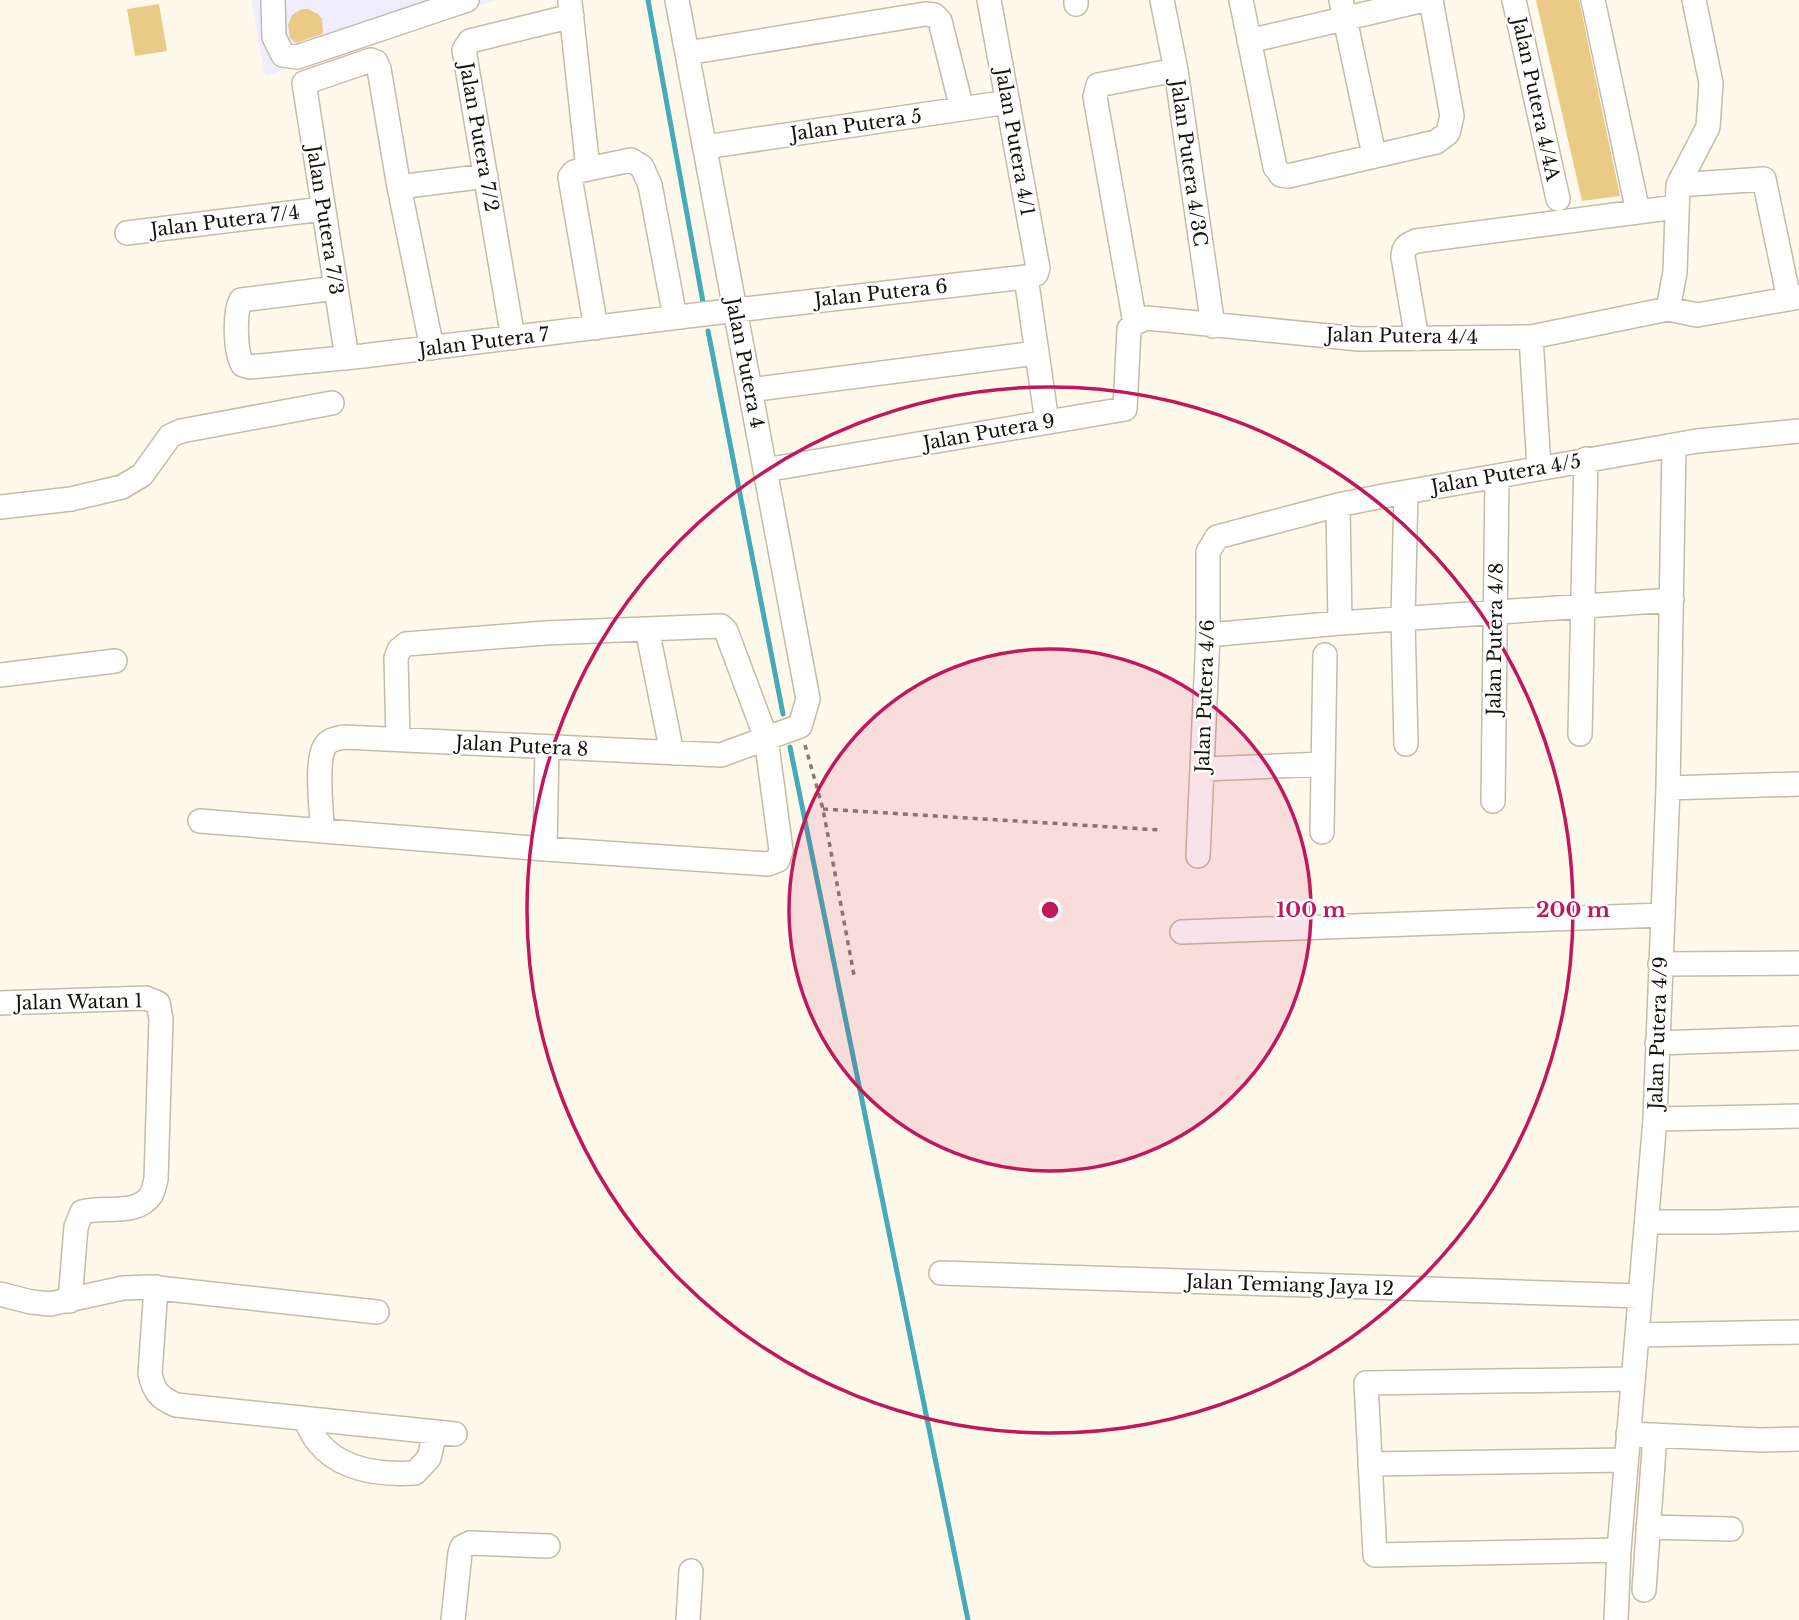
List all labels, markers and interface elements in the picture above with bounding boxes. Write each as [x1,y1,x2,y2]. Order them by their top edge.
street label: Jalan Putera 4/4A [1507,12,1565,183]
street label: Jalan Putera 7/2 [454,58,503,213]
street label: Jalan Putera 4/1 [990,63,1039,218]
street label: Jalan Putera 4/3C [1165,75,1212,248]
street label: Jalan Putera 5 [786,104,923,146]
street label: Jalan Putera 7/3 [301,141,348,296]
street label: Jalan Putera 7/4 [146,200,301,242]
street label: Jalan Putera 6 [810,275,949,312]
street label: Jalan Putera 4 [721,293,769,430]
street label: Jalan Putera 7 [415,323,551,362]
street label: Jalan Putera 4/4 [1323,323,1478,349]
street label: Jalan Putera 9 [918,409,1057,455]
street label: Jalan Putera 4/5 [1426,450,1583,499]
street label: Jalan Putera 4/8 [1482,562,1508,719]
street label: Jalan Putera 4/6 [1191,619,1219,776]
street label: Jalan Putera 8 [452,731,589,761]
text: 100 m [1276,897,1346,923]
text: 200 m [1536,897,1610,923]
centre of rings [1038,898,1062,922]
street label: Jalan Putera 4/9 [1644,956,1672,1113]
street label: Jalan Watan 1 [12,989,143,1015]
street label: Jalan Temiang Jaya 12 [1183,1270,1394,1300]

